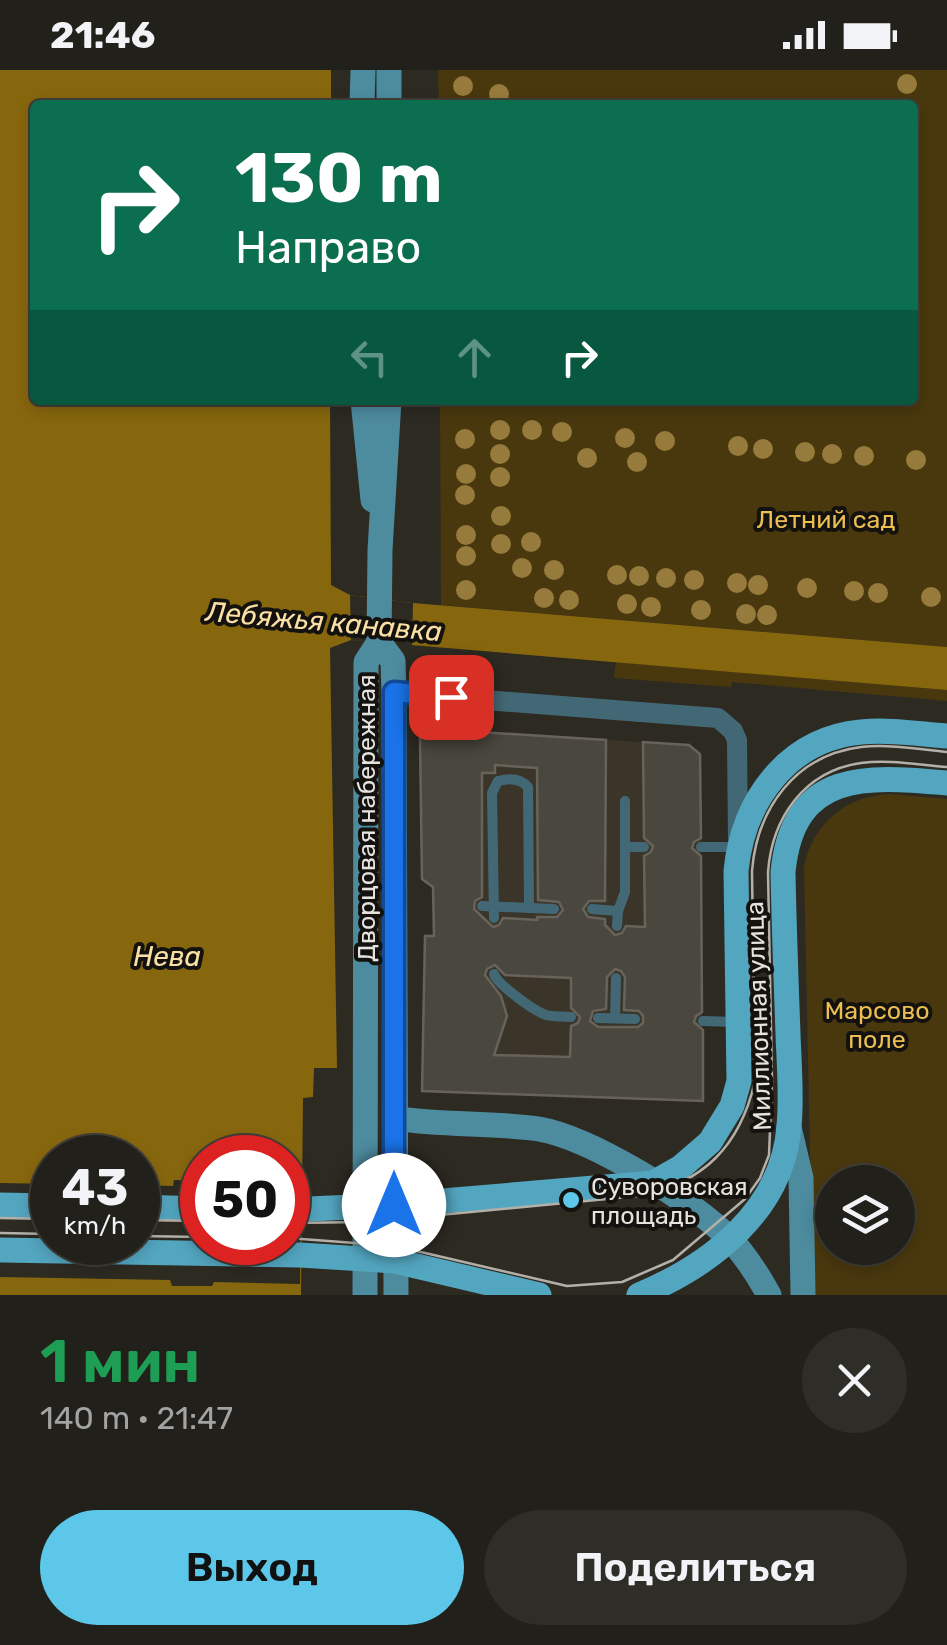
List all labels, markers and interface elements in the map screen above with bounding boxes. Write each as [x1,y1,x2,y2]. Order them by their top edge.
text: 21:46 [50,12,155,58]
text: 130 m [235,137,443,220]
icon: right [70,140,200,270]
text: Направо [235,221,421,274]
icon: left [342,330,397,385]
icon: ahead [447,330,502,385]
icon: right [552,330,607,385]
park label: Летний сад [757,505,895,534]
water label: Лебяжья канавка [203,595,443,648]
pin [409,655,494,740]
icon: arrive [424,670,479,725]
street label: Дворцовая набережная [352,674,381,962]
street label: Миллионная улица [740,901,777,1131]
water label: Нева [133,940,201,973]
park label: Марсово поле [824,996,930,1054]
speed limit sign: 50 [180,1135,310,1265]
position arrow [342,1153,446,1257]
text: 43 [61,1158,129,1218]
map controls [815,1165,915,1265]
button: layers [815,1165,915,1265]
place label: Суворовская площадь [591,1172,748,1230]
marker: Суворовская площадь [560,1189,582,1211]
text: km/h [64,1211,126,1240]
text: 1 мин [40,1326,200,1397]
button: close [802,1328,907,1433]
text: 140 m · 21:47 [40,1399,233,1437]
button: Выход [40,1510,464,1625]
button: Поделиться [484,1510,907,1625]

